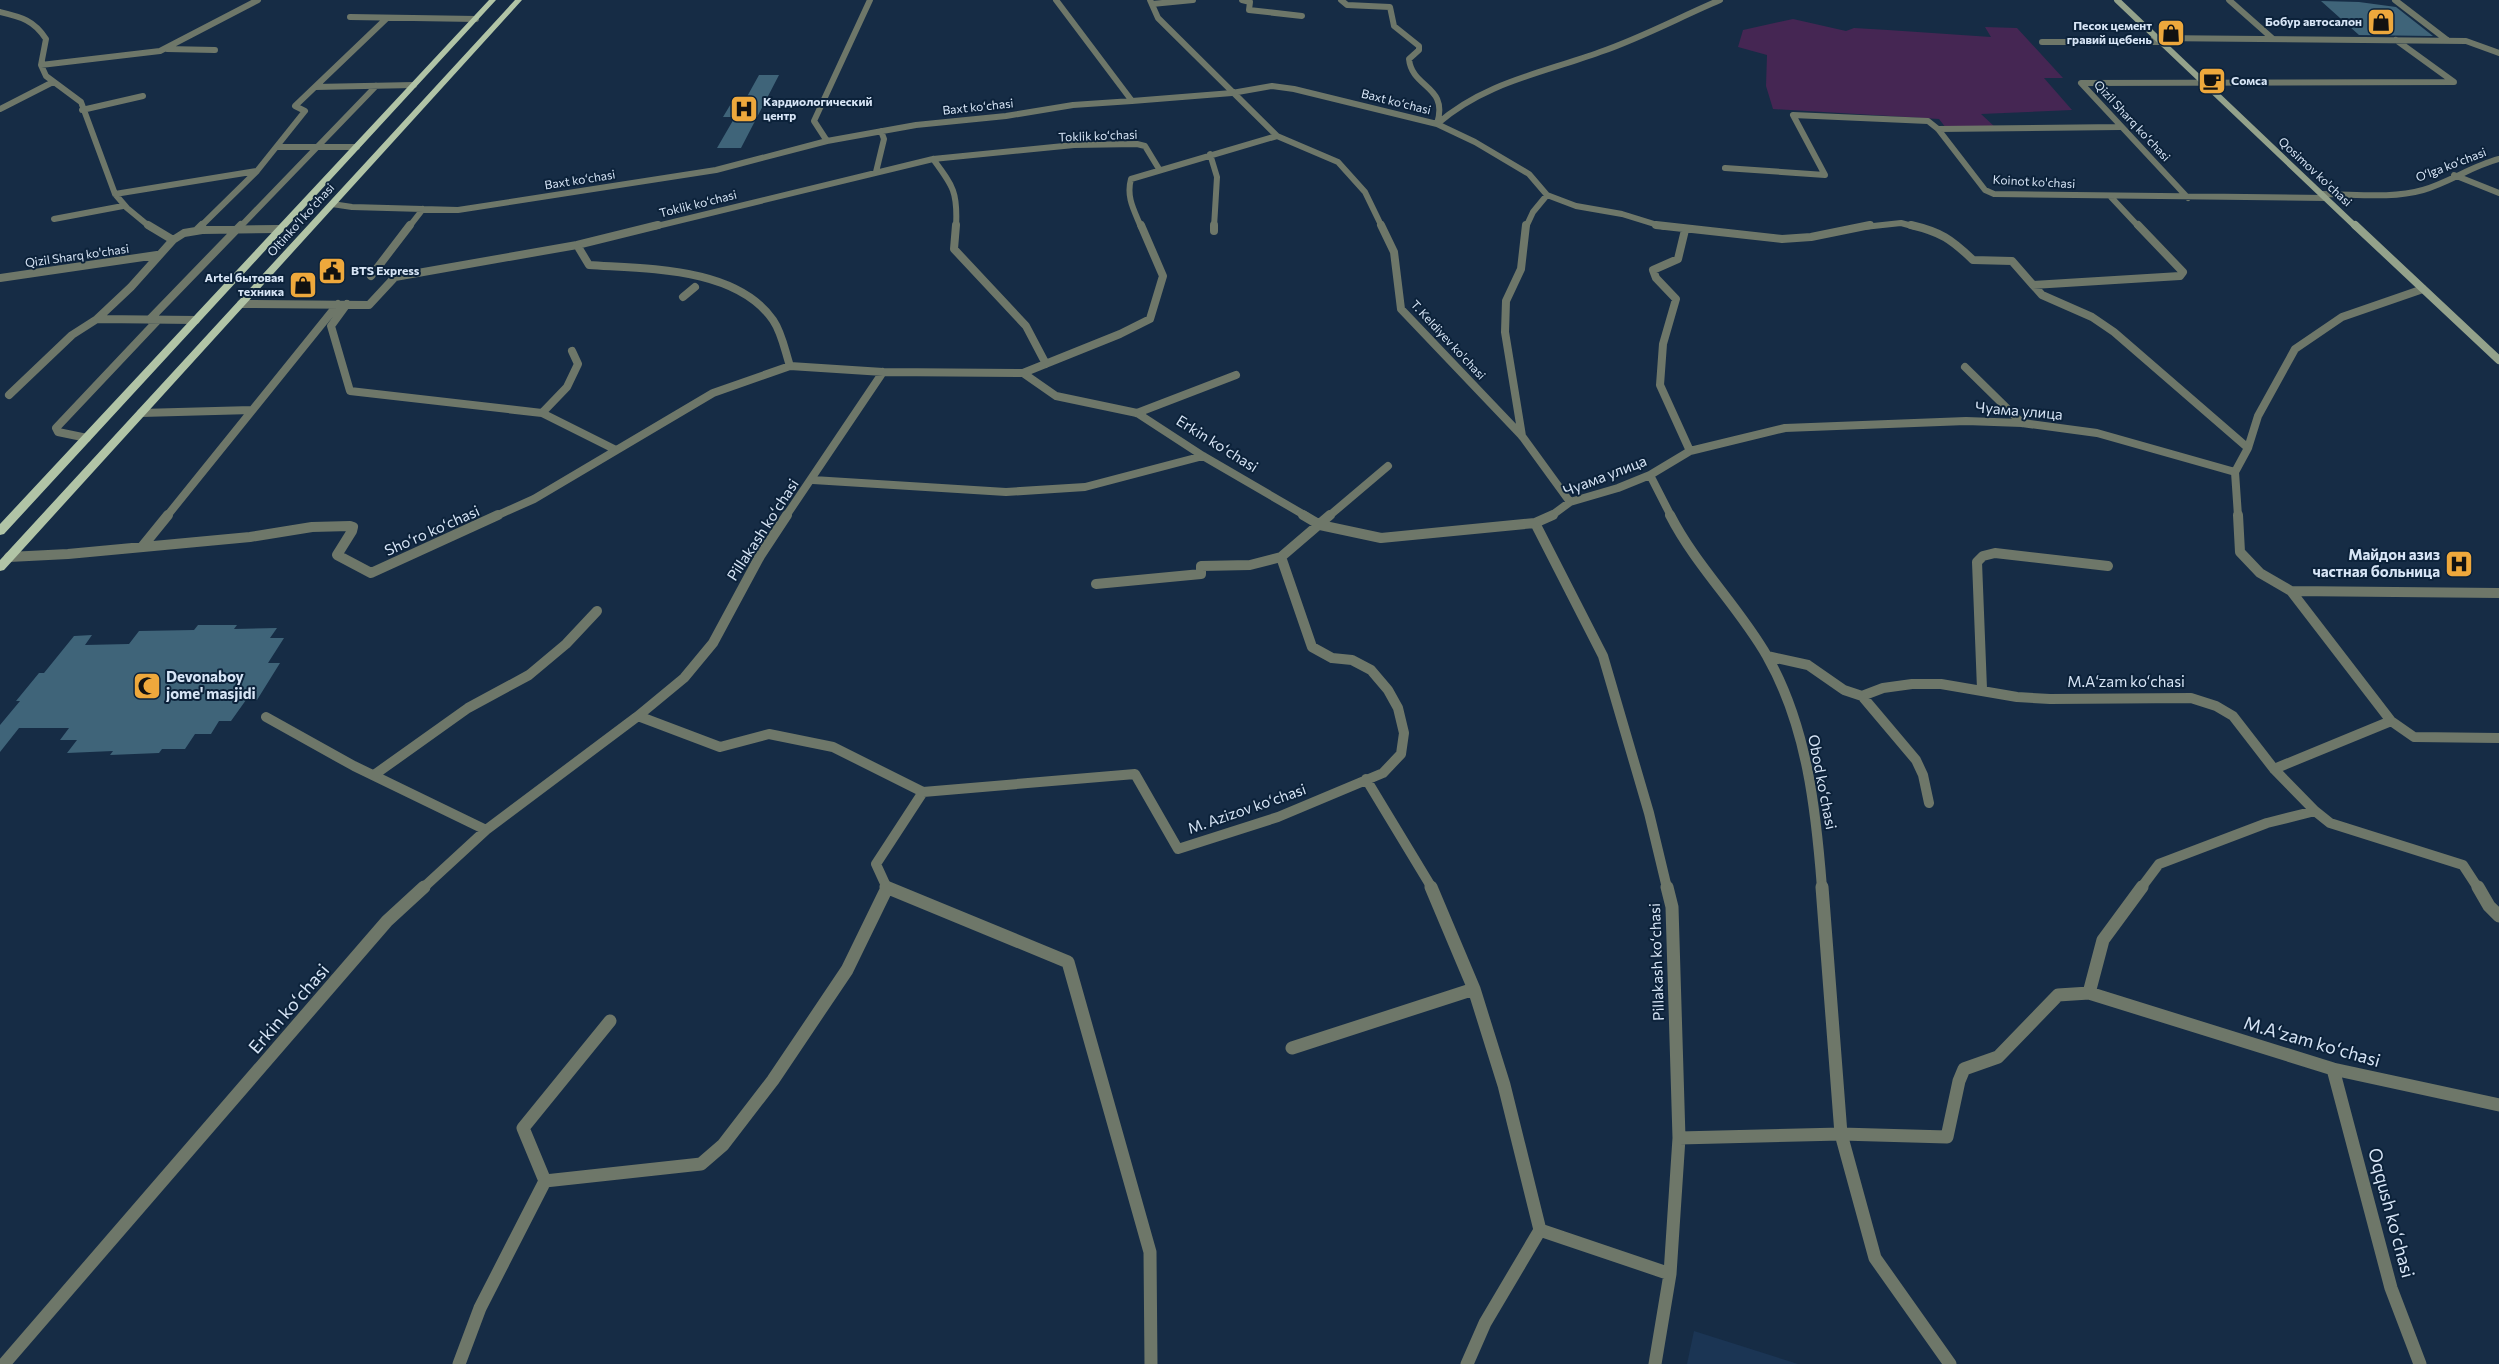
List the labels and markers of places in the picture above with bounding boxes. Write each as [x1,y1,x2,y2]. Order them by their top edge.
shop icon: Бобур автосалон [2366,7,2396,37]
place label: Бобур автосалон [2265,14,2362,28]
place label: Песок цемент гравий щебень [2067,18,2153,46]
shop icon: Песок цемент гравий щебень [2156,18,2186,48]
cafe icon: Сомса [2197,66,2227,96]
place label: Сомса [2231,73,2267,87]
hospital icon: Кардиологический центр [729,94,759,124]
place label: Кардиологический центр [763,94,872,122]
public building icon: BTS Express [317,256,347,286]
place label: BTS Express [351,263,420,277]
place label: Artel бытовая техника [205,270,284,298]
shop icon: Artel бытовая техника [288,270,318,300]
place label: Майдон азиз частная больница [2312,545,2440,580]
hospital icon: Майдон азиз частная больница [2444,549,2474,579]
place label: Devonaboy jome' masjidi [165,667,256,702]
mosque icon: Devonaboy jome' masjidi [132,671,162,701]

